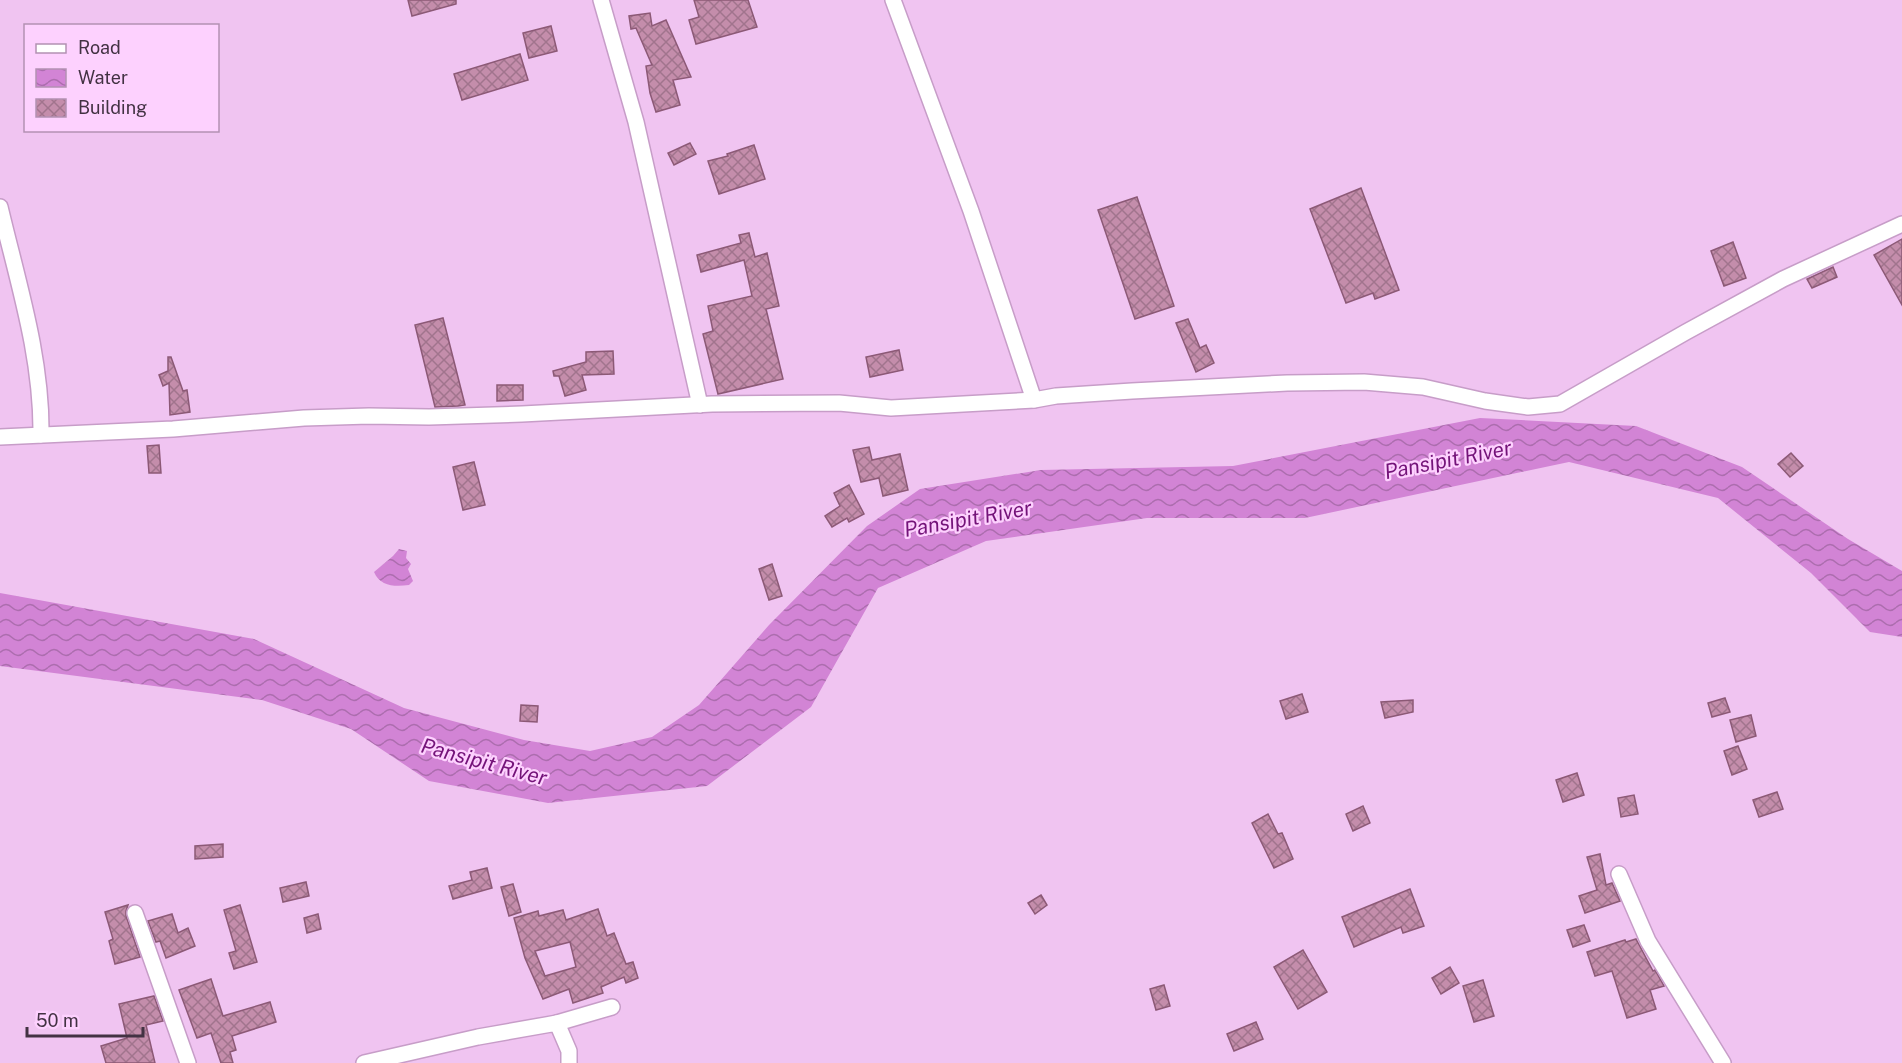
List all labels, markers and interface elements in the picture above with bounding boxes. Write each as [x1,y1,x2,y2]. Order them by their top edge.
legend [24,24,219,132]
text: Road [78,37,121,58]
text: Water [78,67,128,88]
text: Building [78,97,147,118]
water label: Pansipit River [1382,435,1515,484]
water label: Pansipit River [902,495,1035,542]
water label: Pansipit River [418,733,551,791]
scale bar [27,1000,142,1038]
text: 50 m [36,1010,79,1031]

